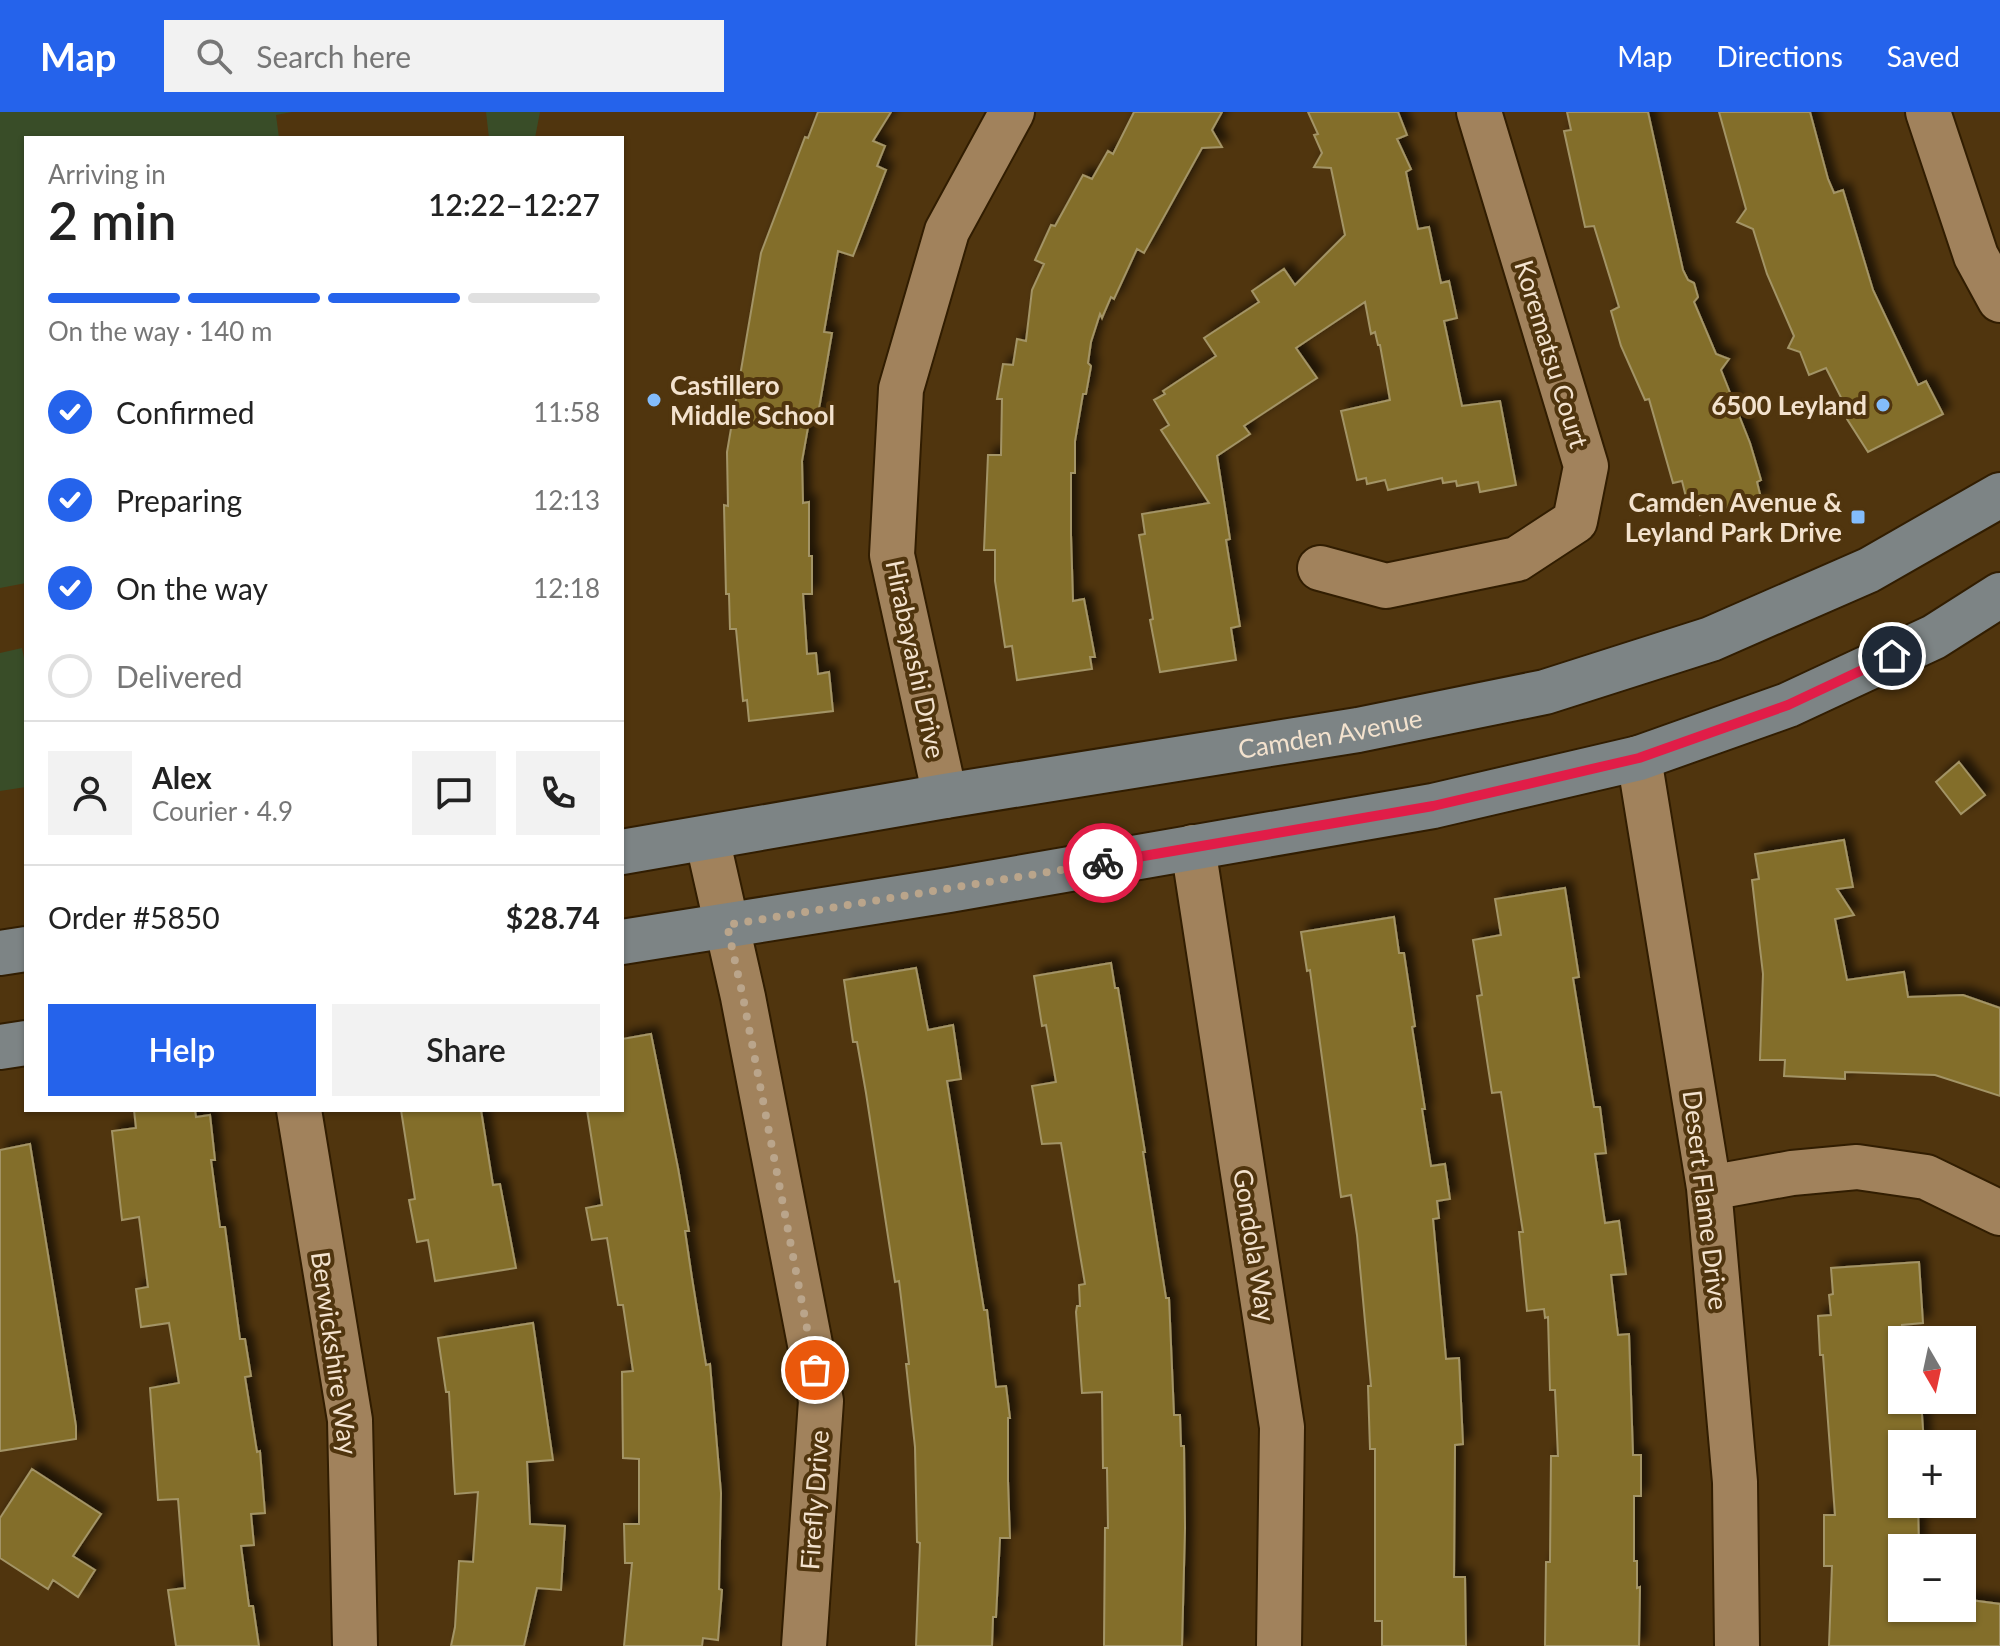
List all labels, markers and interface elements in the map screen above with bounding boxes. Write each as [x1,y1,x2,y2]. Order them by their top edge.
search box [164,20,724,92]
text: Map [40,33,116,79]
icon: search [192,34,236,78]
text: Search here [256,38,411,74]
text: Map [1617,39,1672,73]
text: Directions [1716,39,1843,73]
text: Saved [1887,39,1960,73]
text: Arriving in [48,158,166,190]
text: 12:22–12:27 [428,186,600,222]
text: 2 min [48,189,176,251]
street label: Korematsu Court [1508,256,1596,452]
text: On the way · 140 m [48,315,272,347]
place label: Castillero Middle School [670,369,835,431]
place label: 6500 Leyland [1711,389,1867,421]
icon: check [48,390,92,434]
marker: Castillero Middle School [645,391,663,409]
text: Confirmed [116,394,255,430]
text: 11:58 [533,396,600,428]
marker: 6500 Leyland [1874,396,1892,414]
icon: check [48,478,92,522]
text: Preparing [116,482,242,518]
text: 12:13 [533,484,600,516]
place label: Camden Avenue & Leyland Park Drive [1625,486,1842,548]
marker: Camden Avenue & Leyland Park Drive [1849,508,1867,526]
street label: Hirabayashi Drive [879,557,953,761]
icon: check [48,566,92,610]
text: On the way [116,570,268,606]
text: 12:18 [533,572,600,604]
pin [1858,622,1926,690]
icon: home [1870,634,1914,678]
text: Delivered [116,658,243,694]
street label: Camden Avenue [1236,701,1425,765]
button: person [48,751,132,835]
button: chat [412,751,496,835]
button: phone [516,751,600,835]
text: Alex [152,759,212,795]
text: Courier · 4.9 [152,795,293,827]
courier [1063,823,1143,903]
icon: bike [1081,841,1125,885]
text: Order #5850 [48,899,220,935]
text: $28.74 [506,899,600,935]
button: Help [48,1004,316,1096]
button: Share [332,1004,600,1096]
street label: Desert Flame Drive [1677,1088,1735,1312]
street label: Gondola Way [1227,1166,1283,1324]
street label: Berwickshire Way [305,1250,365,1457]
north arrow [1888,1326,1976,1414]
map controls [1888,1326,1976,1622]
pin [781,1336,849,1404]
icon: bag [793,1348,837,1392]
street label: Firefly Drive [793,1429,835,1571]
button: + [1888,1430,1976,1518]
button: − [1888,1534,1976,1622]

